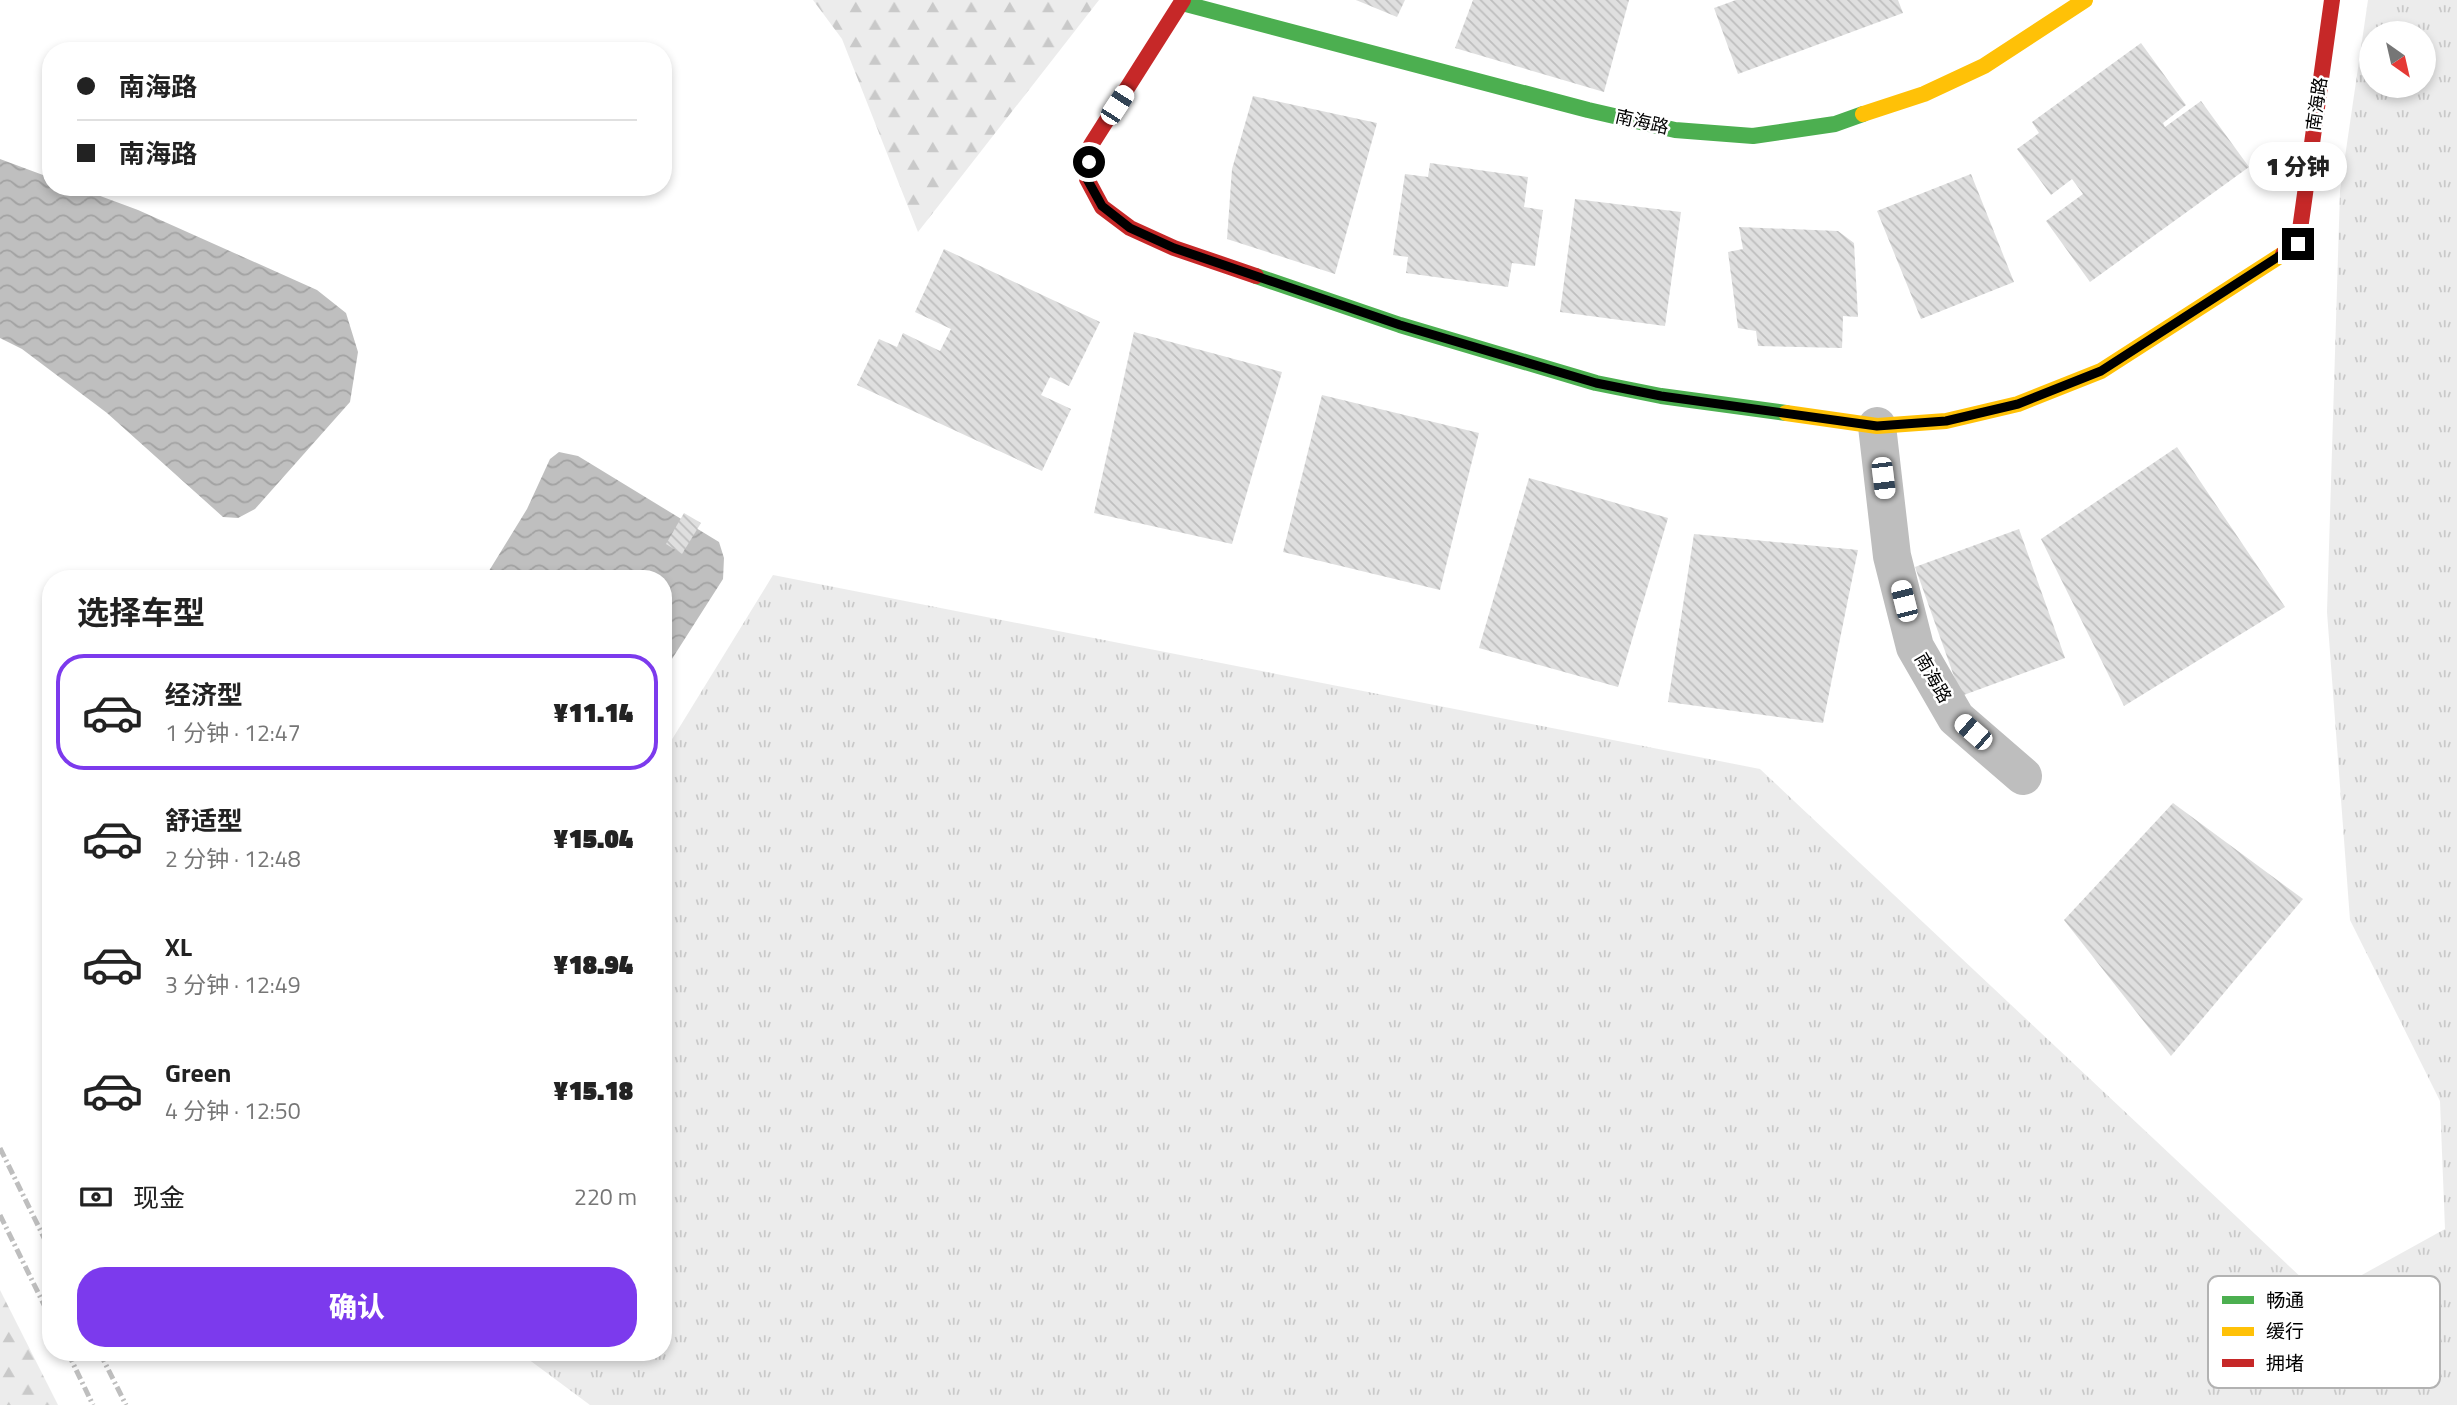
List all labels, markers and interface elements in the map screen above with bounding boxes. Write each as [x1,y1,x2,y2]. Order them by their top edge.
north arrow [2359,21,2436,98]
map controls [2359,21,2436,98]
text: 南海路 [119,67,197,106]
street label: 南海路 [2299,75,2334,133]
car [1097,82,1138,128]
street label: 南海路 [1613,102,1671,141]
text: 南海路 [119,134,197,173]
callout: 1 分钟 [2249,142,2347,191]
route start [1073,146,1105,178]
text: 1 分钟 [2266,149,2330,184]
route end [2282,228,2314,260]
car [1871,456,1896,500]
car [1889,578,1920,624]
text: 选择车型 [77,588,205,636]
street label: 南海路 [1908,648,1959,708]
text: 经济型 [165,675,243,714]
icon: car [81,681,144,744]
text: ¥11.14 [553,693,633,732]
car [1951,710,1996,754]
text: 1 分钟 · 12:47 [165,715,301,750]
text: 舒适型 [165,801,243,840]
icon: car [81,807,144,870]
text: ¥15.04 [553,819,633,858]
text: 2 分钟 · 12:48 [165,841,301,876]
text: XL [165,927,192,966]
icon: car [81,933,144,996]
text: ¥18.94 [553,945,633,984]
text: 3 分钟 · 12:49 [165,967,301,1002]
text: Green [165,1053,231,1092]
icon: car [81,1059,144,1122]
text: ¥15.18 [553,1071,633,1110]
text: 4 分钟 · 12:50 [165,1093,301,1128]
icon: cash [77,1178,115,1216]
text: 现金 [133,1178,185,1217]
text: 220 m [574,1179,637,1214]
button: 确认 [77,1267,637,1347]
legend [2208,1276,2440,1388]
text: 畅通 [2266,1285,2304,1314]
text: 缓行 [2266,1316,2304,1345]
text: 拥堵 [2266,1348,2304,1377]

